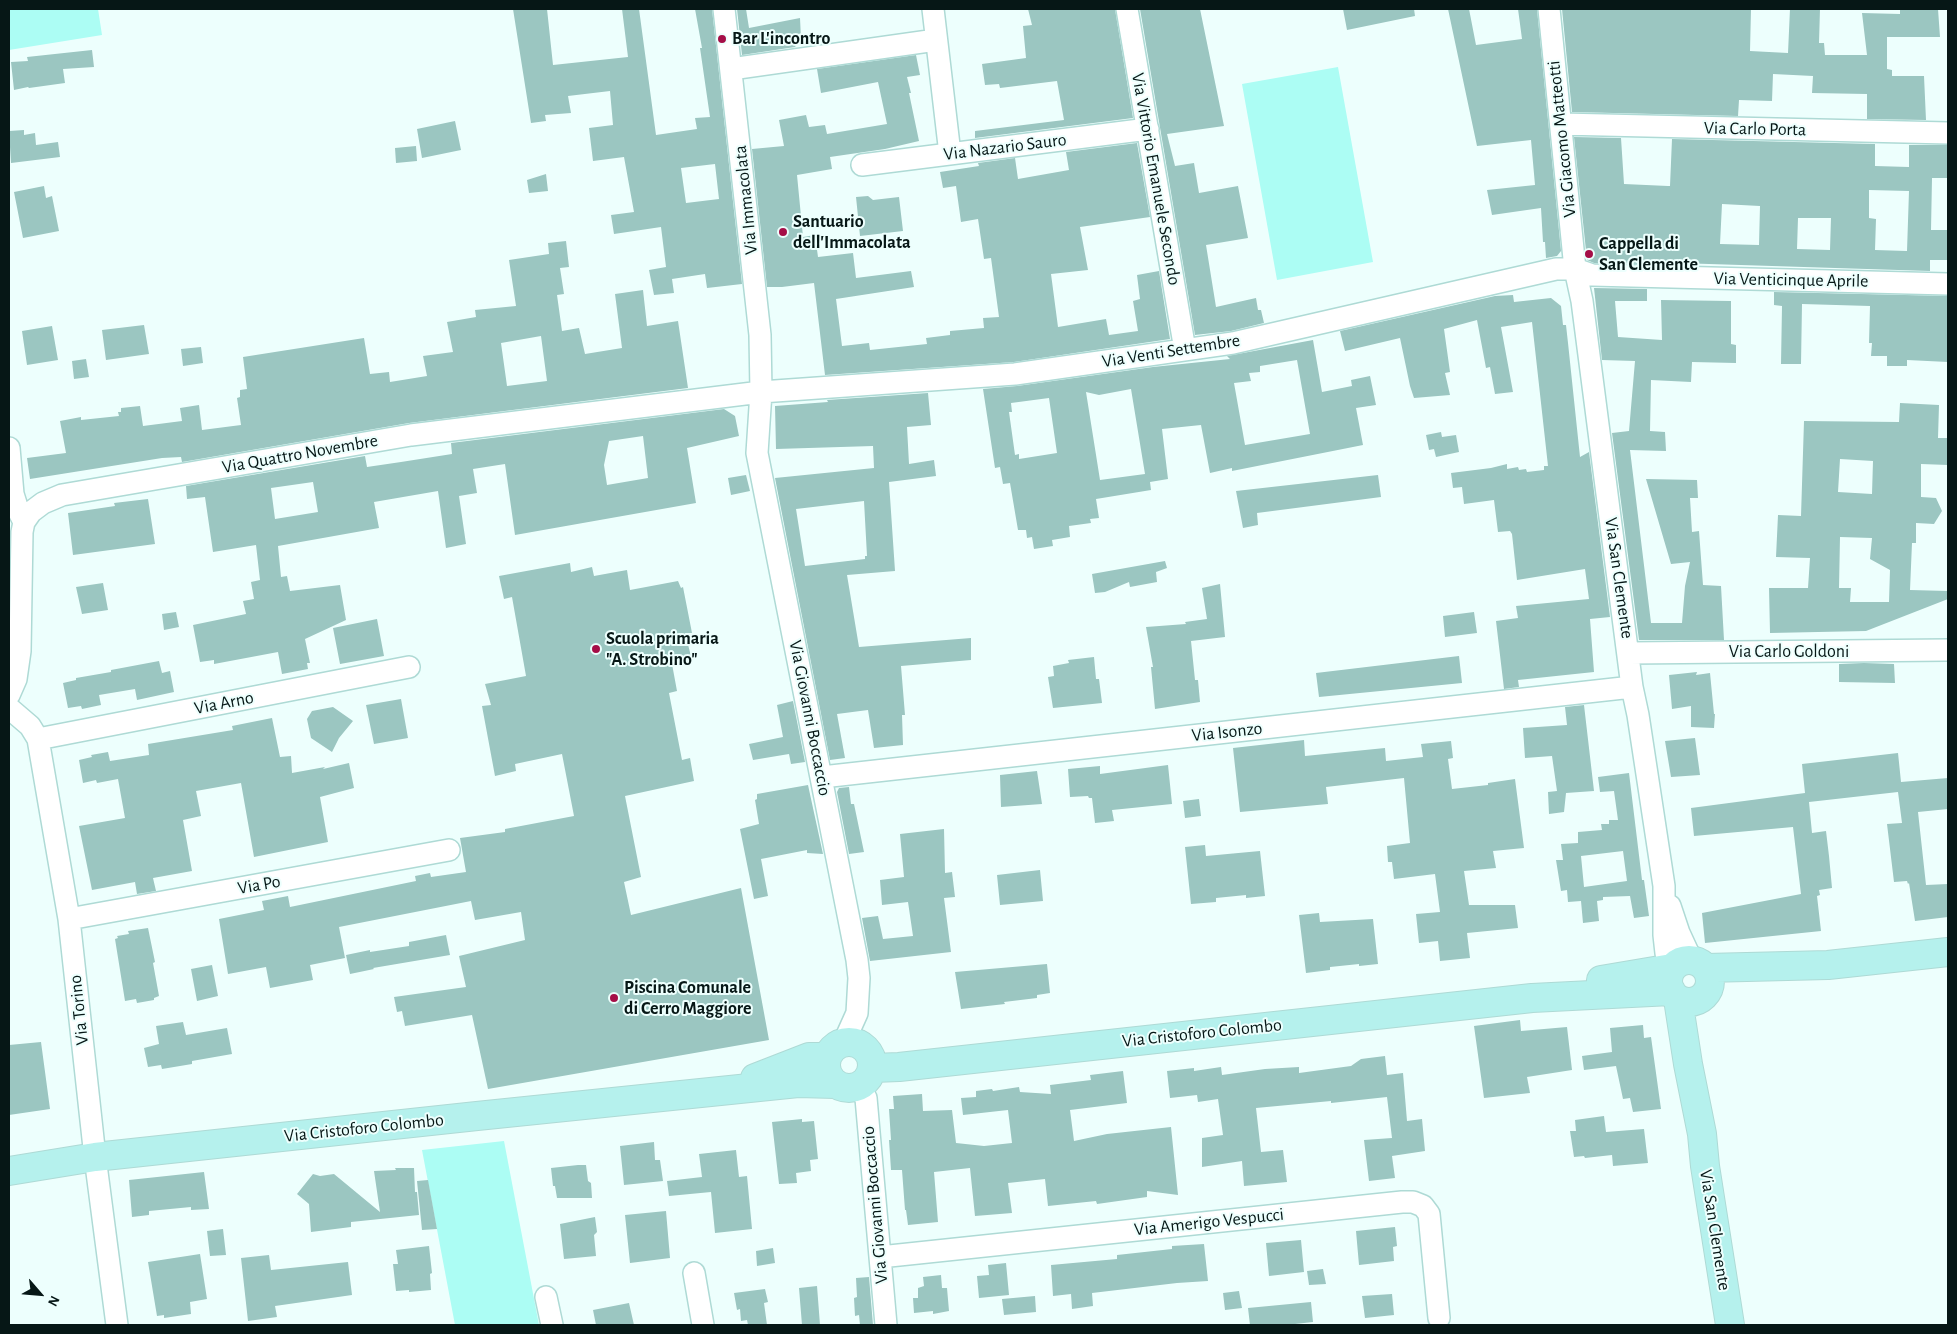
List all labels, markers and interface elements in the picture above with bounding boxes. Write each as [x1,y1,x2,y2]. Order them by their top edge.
place label: Bar L'incontro [732,28,830,50]
marker: Bar L'incontro [716,33,728,45]
street label: Via Giacomo Matteotti [1543,60,1581,218]
street label: Via Vittorio Emanuele Secondo [1127,71,1185,287]
street label: Via Carlo Porta [1704,117,1806,141]
street label: Via Nazario Sauro [942,129,1068,165]
street label: Via Immacolata [730,144,762,256]
place label: Santuario dell'Immacolata [793,211,911,253]
marker: Santuario dell'Immacolata [777,226,789,238]
place label: Cappella di San Clemente [1599,233,1698,276]
marker: Cappella di San Clemente [1583,248,1595,260]
street label: Via Venticinque Aprile [1713,268,1869,292]
street label: Via Venti Settembre [1100,329,1242,373]
street label: Via Quattro Novembre [221,430,379,478]
street label: Via San Clemente [1600,516,1638,640]
place label: Scuola primaria "A. Strobino" [606,628,719,670]
street label: Via Giovanni Boccaccio [784,638,836,798]
street label: Via Carlo Goldoni [1729,641,1849,663]
marker: Scuola primaria "A. Strobino" [590,643,602,655]
street label: Via Arno [193,687,255,719]
street label: Via Isonzo [1191,718,1263,746]
street label: Via Po [236,871,282,899]
street label: Via Torino [65,974,93,1046]
place label: Piscina Comunale di Cerro Maggiore [624,977,752,1020]
marker: Piscina Comunale di Cerro Maggiore [608,992,620,1004]
street label: Via Cristoforo Colombo [1121,1014,1283,1052]
street label: Via Cristoforo Colombo [283,1109,445,1147]
street label: Via Giovanni Boccaccio [857,1125,893,1285]
street label: Via San Clemente [1695,1168,1735,1292]
street label: Via Amerigo Vespucci [1133,1203,1285,1241]
north arrow [15,1269,65,1319]
text: N [45,1293,62,1308]

